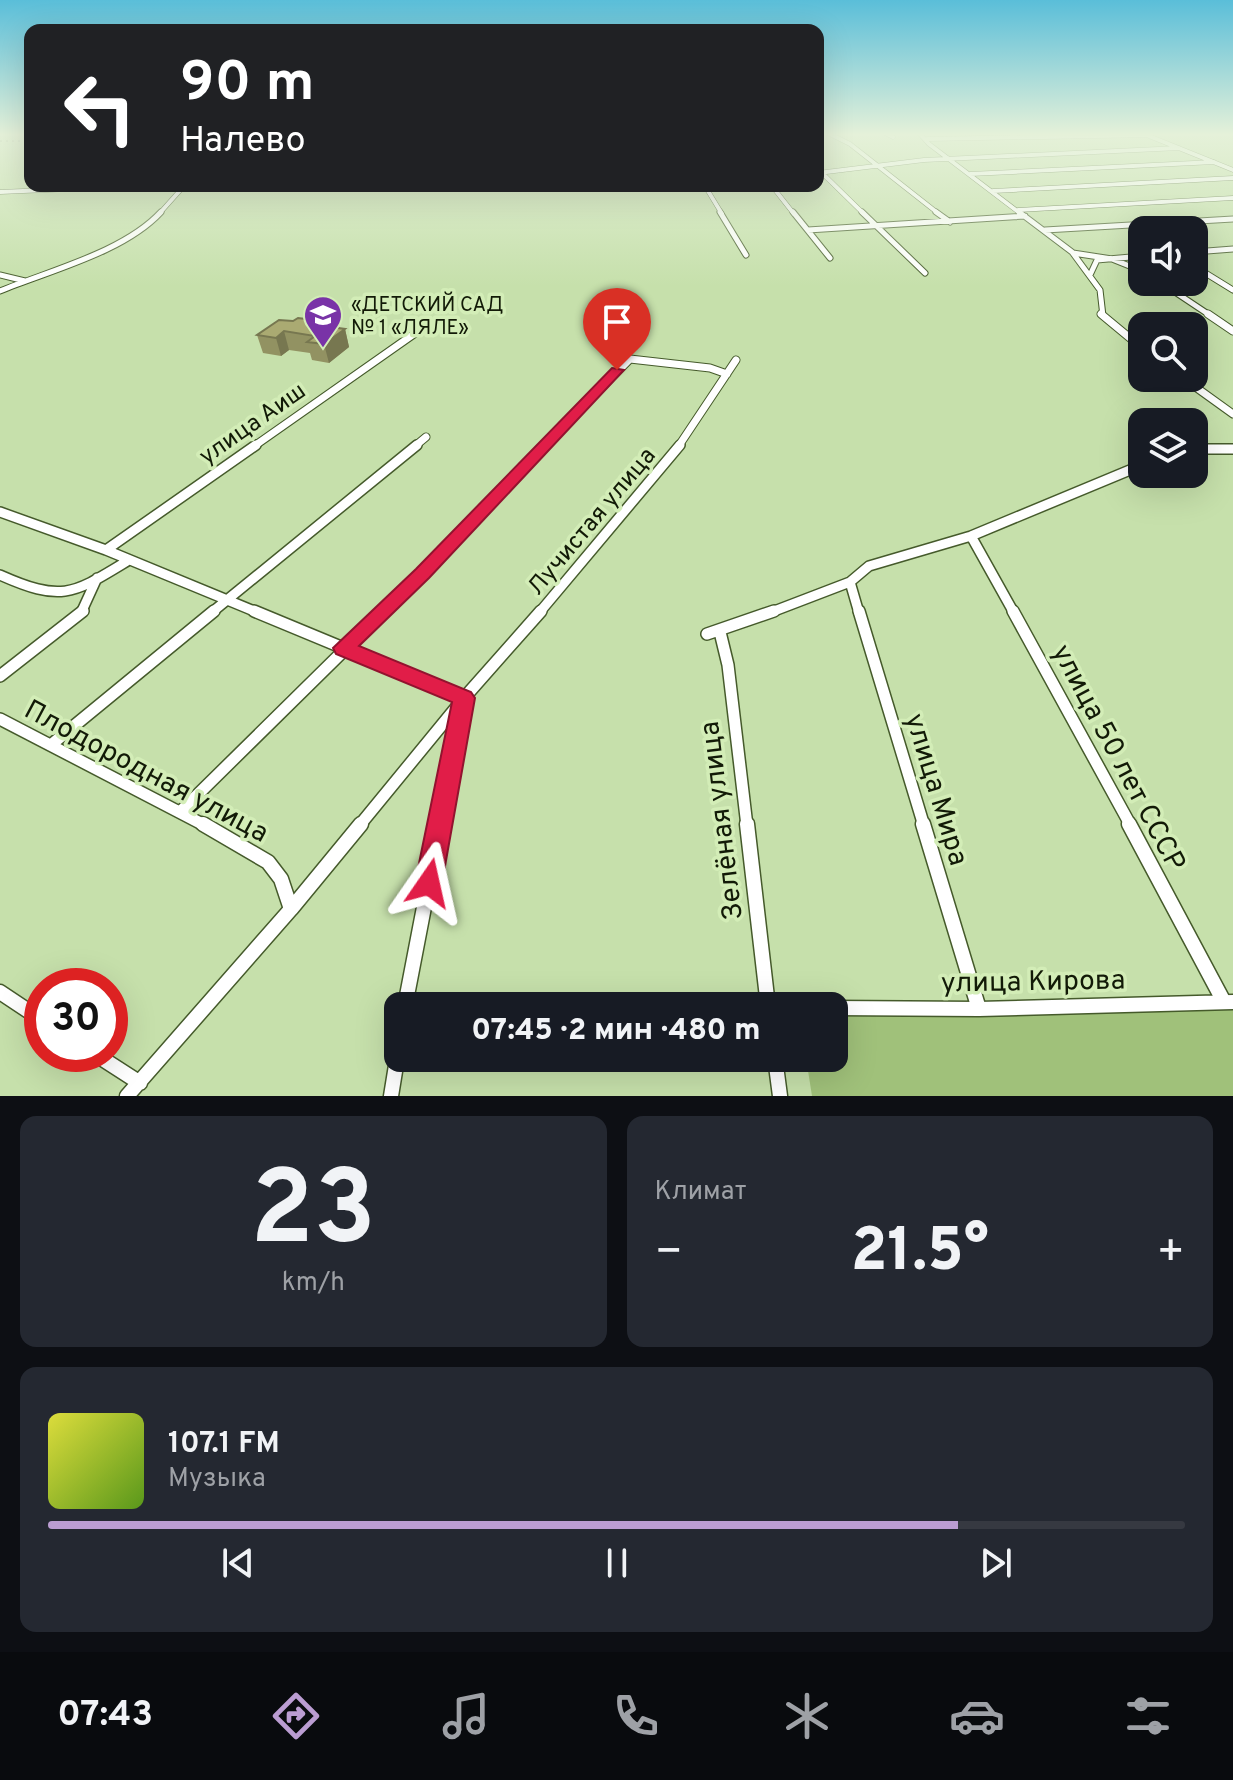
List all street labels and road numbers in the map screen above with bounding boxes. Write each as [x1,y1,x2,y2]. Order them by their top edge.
street label: улица Аиш [194,377,312,472]
street label: Лучистая улица [522,442,663,602]
street label: улица 50 лет СССР [1042,639,1192,878]
street label: Плодородная улица [17,693,274,852]
street label: улица Мира [895,710,975,870]
street label: Зелёная улица [693,719,753,922]
street label: улица Кирова [940,963,1126,1003]

